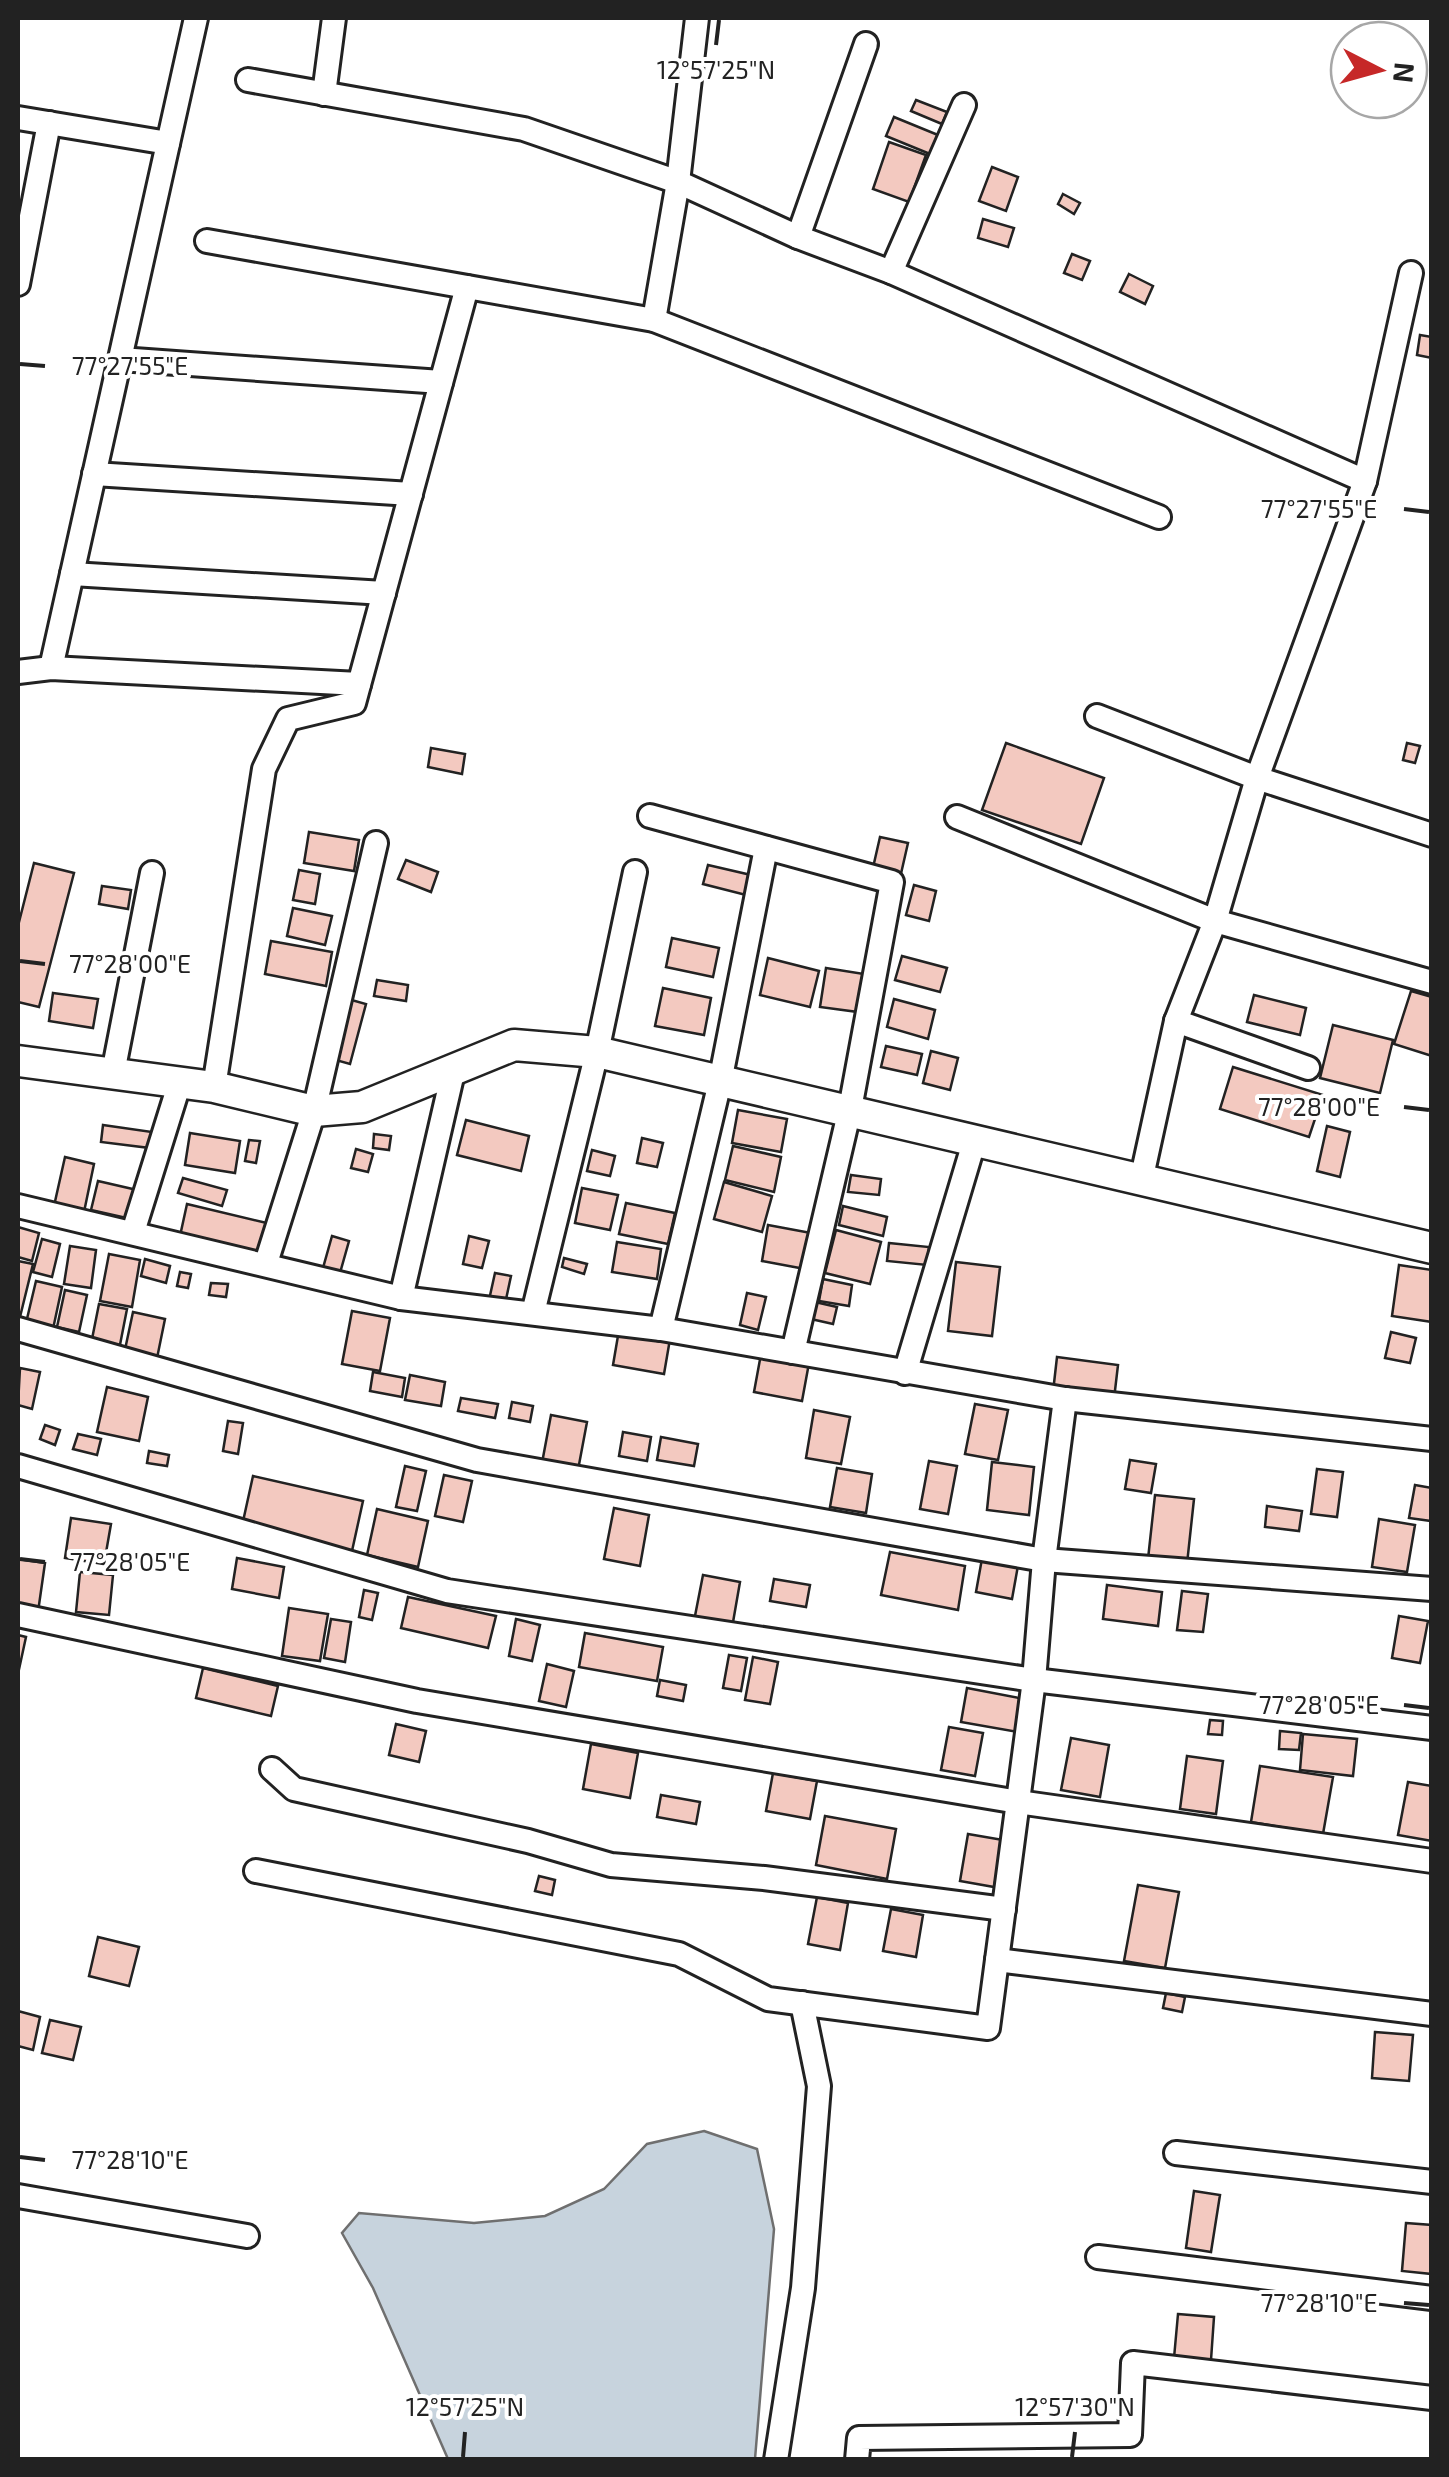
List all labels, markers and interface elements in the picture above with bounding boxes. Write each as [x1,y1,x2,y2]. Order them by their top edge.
north arrow [1329,20,1429,120]
text: 12°57'25"N [657,54,775,84]
text: N [1387,61,1423,85]
text: 77°27'55"E [72,350,188,380]
text: 77°27'55"E [1261,493,1377,523]
text: 77°28'00"E [69,948,191,978]
text: 77°28'00"E [1258,1091,1380,1121]
text: 77°28'05"E [70,1546,190,1576]
text: 77°28'05"E [1259,1689,1379,1719]
text: 77°28'10"E [72,2144,188,2174]
text: 77°28'10"E [1261,2287,1377,2317]
text: 12°57'25"N [406,2391,524,2421]
text: 12°57'30"N [1015,2391,1135,2421]

